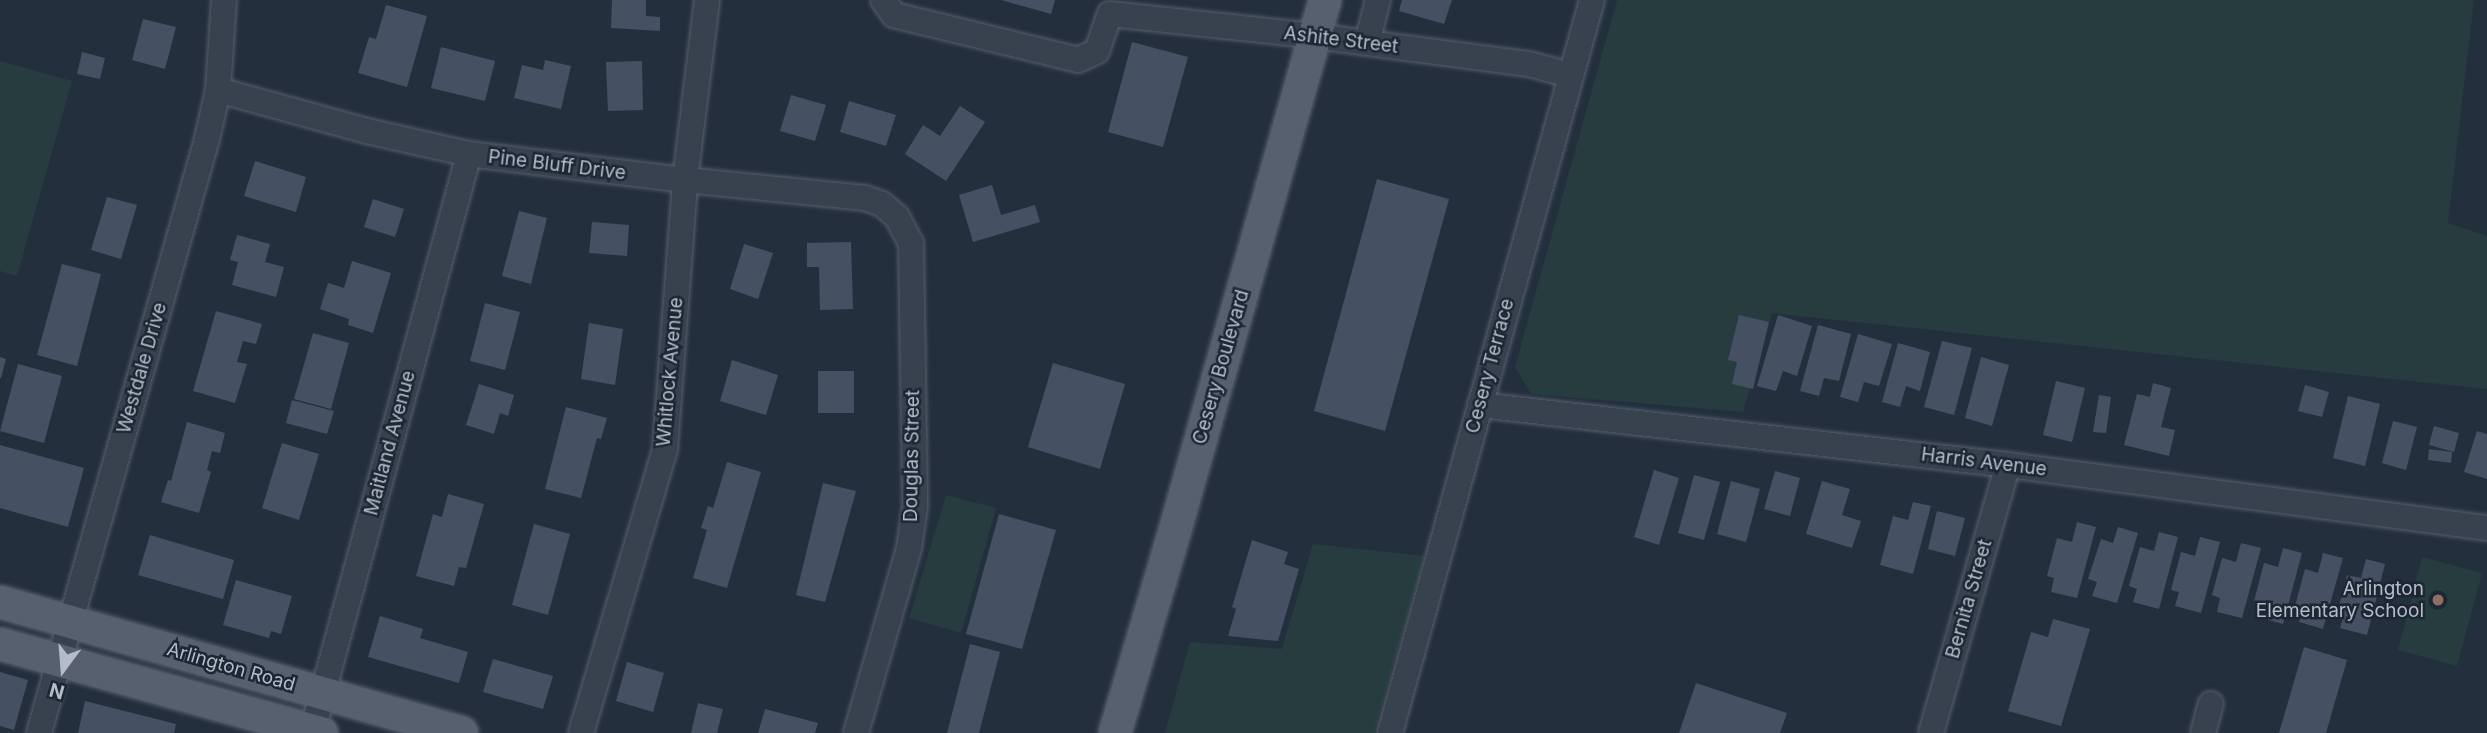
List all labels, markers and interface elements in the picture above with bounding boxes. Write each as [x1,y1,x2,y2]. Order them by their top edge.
street label: Ashite Street [1283,22,1399,58]
street label: Pine Bluff Drive [487,145,627,185]
street label: Cesery Boulevard [1188,287,1254,447]
street label: Whitlock Avenue [652,296,688,448]
street label: Cesery Terrace [1461,296,1519,436]
street label: Westdale Drive [112,300,172,436]
street label: Maitland Avenue [360,368,420,518]
street label: Douglas Street [899,390,925,522]
street label: Harris Avenue [1920,443,2048,481]
street label: Bernita Street [1941,537,1997,661]
place label: Arlington Elementary School [2256,578,2424,622]
marker: Arlington Elementary School [2430,592,2446,608]
north arrow [28,635,98,705]
street label: Arlington Road [164,638,298,696]
text: N [47,678,67,704]

